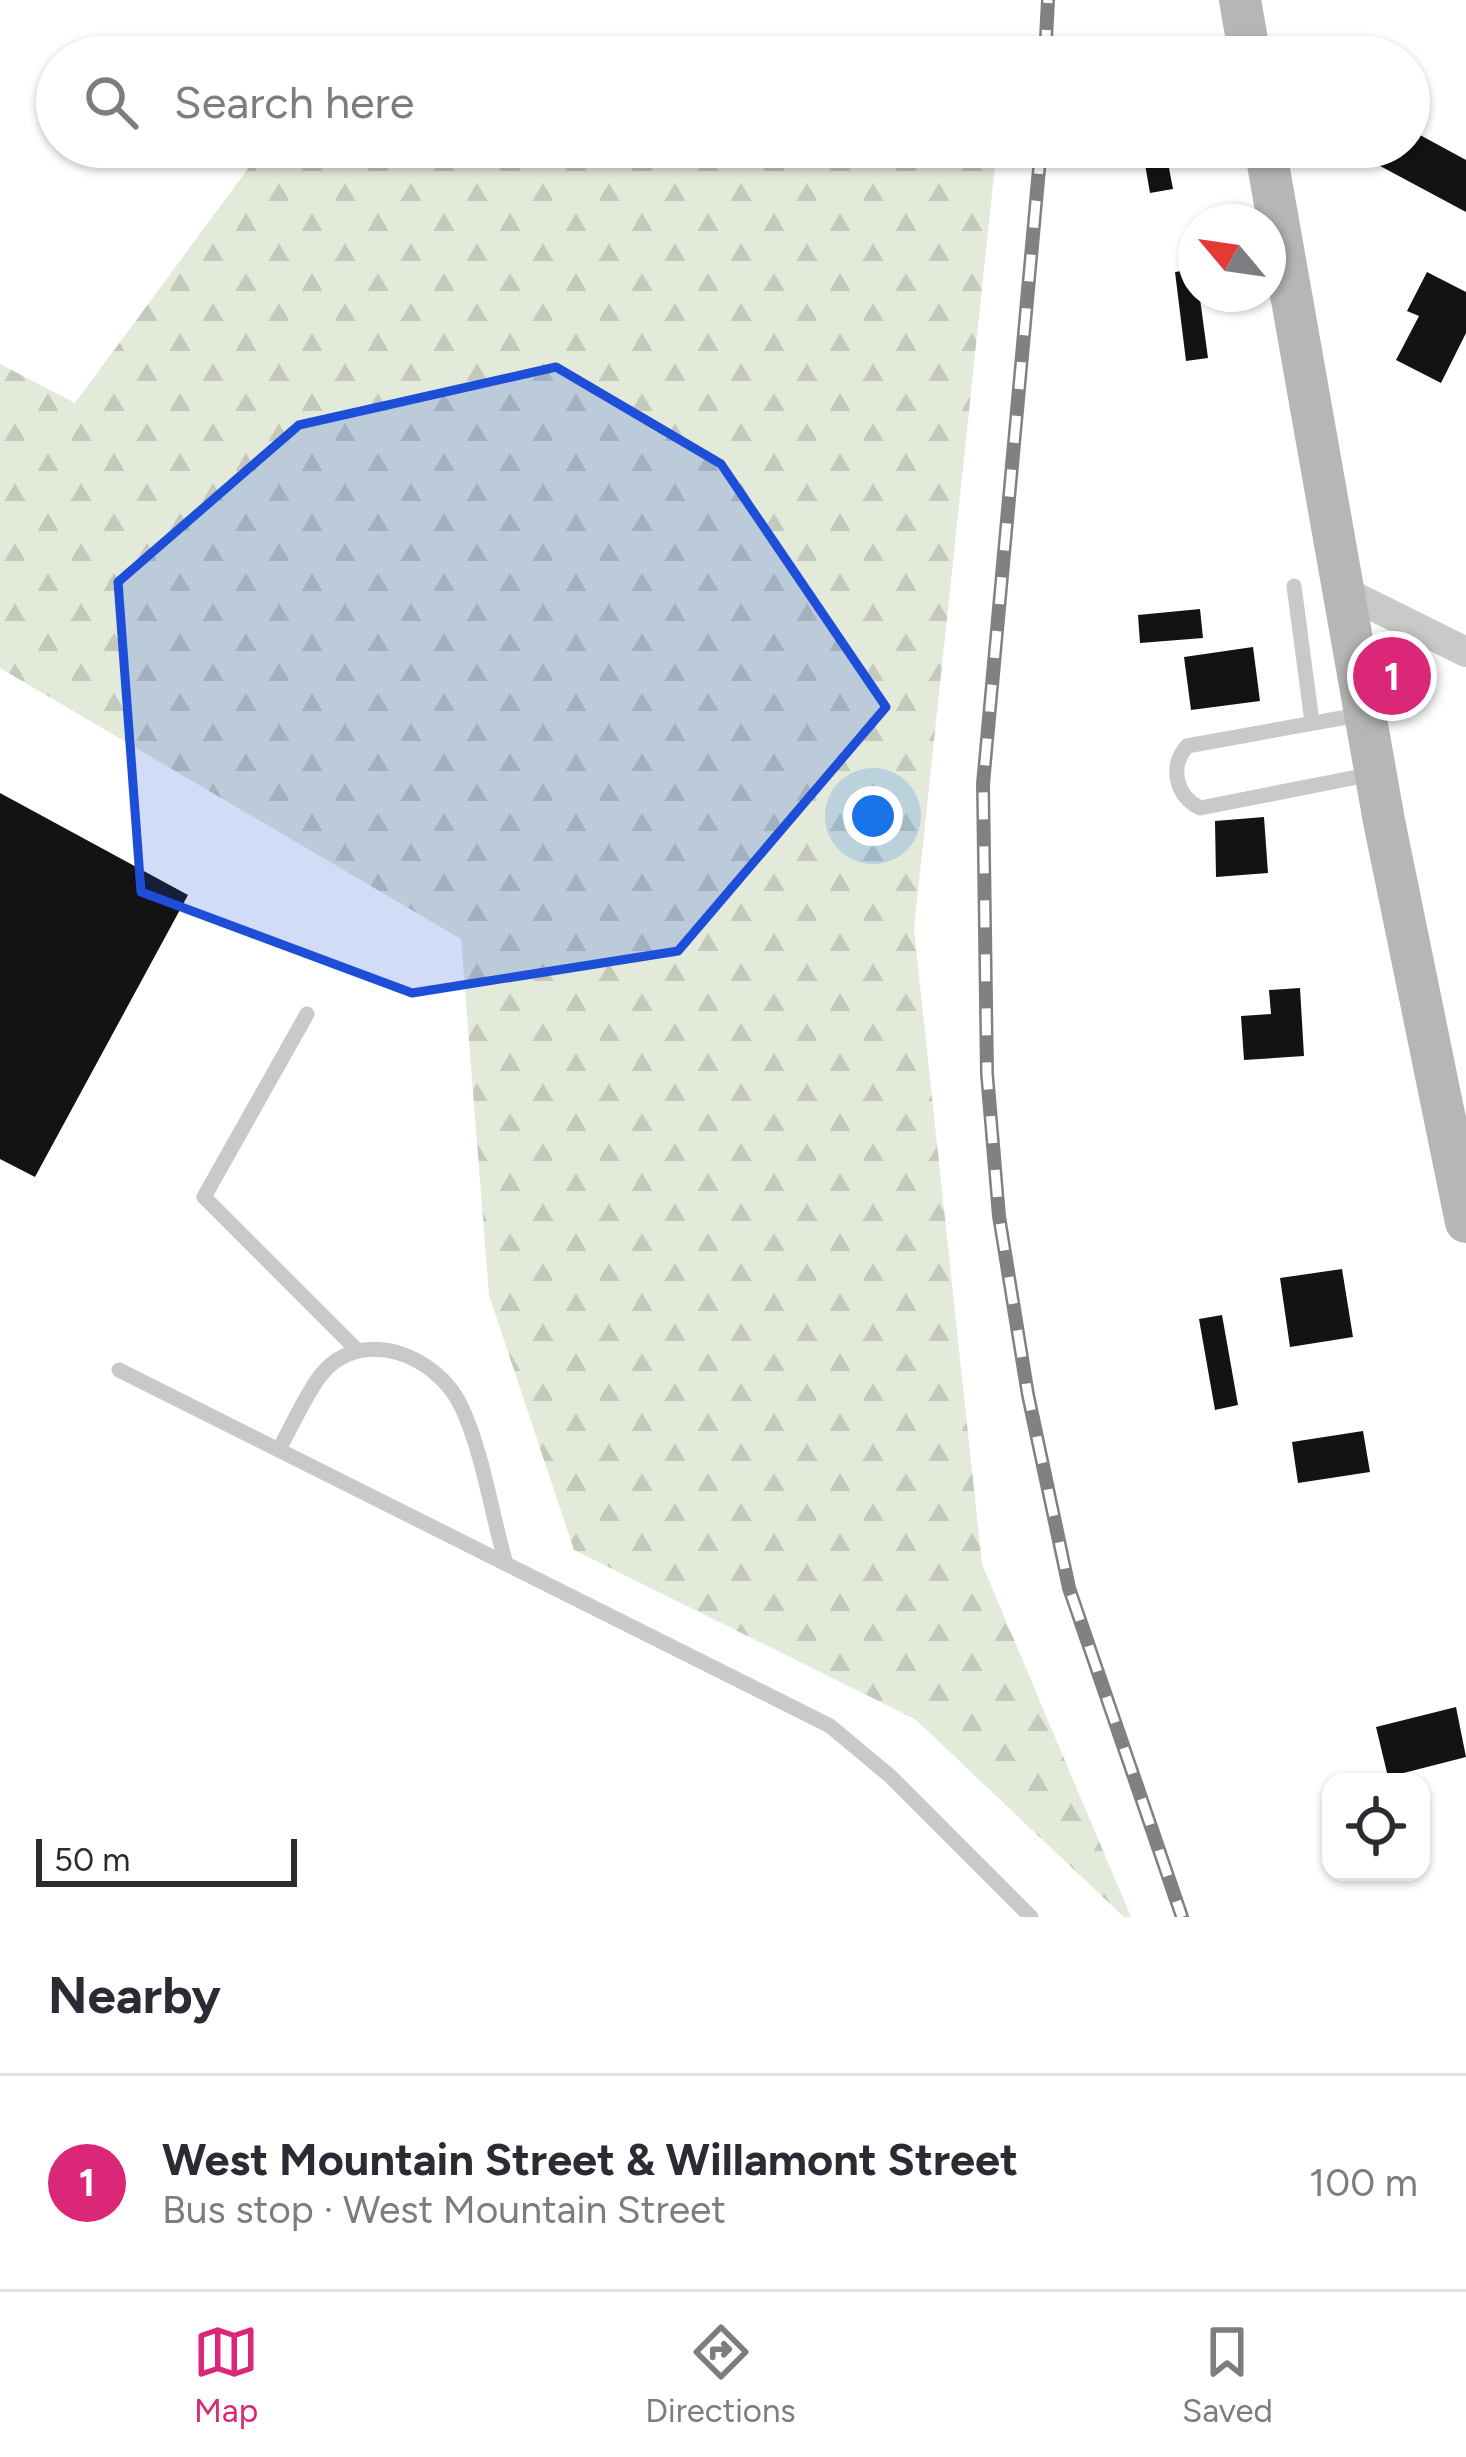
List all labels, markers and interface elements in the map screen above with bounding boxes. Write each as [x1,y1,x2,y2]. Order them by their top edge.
search box [36,36,1430,168]
icon: search [78,69,144,135]
text: Search here [174,75,414,129]
north arrow [1178,204,1286,312]
pin: 1 [1353,631,1431,721]
your location [843,786,903,846]
map controls [1322,1773,1430,1881]
button: locate [1322,1773,1430,1881]
scale bar [36,1833,297,1886]
text: 50 m [54,1840,130,1879]
text: Nearby [48,1965,221,2026]
text: West Mountain Street & Willamont Street [162,2132,1018,2186]
text: 1 [79,2159,95,2206]
text: 100 m [1309,2159,1418,2206]
text: Bus stop · West Mountain Street [162,2186,726,2233]
tab: Map [193,2319,259,2430]
tab: Directions [645,2319,796,2430]
tab: Saved [1182,2319,1273,2430]

